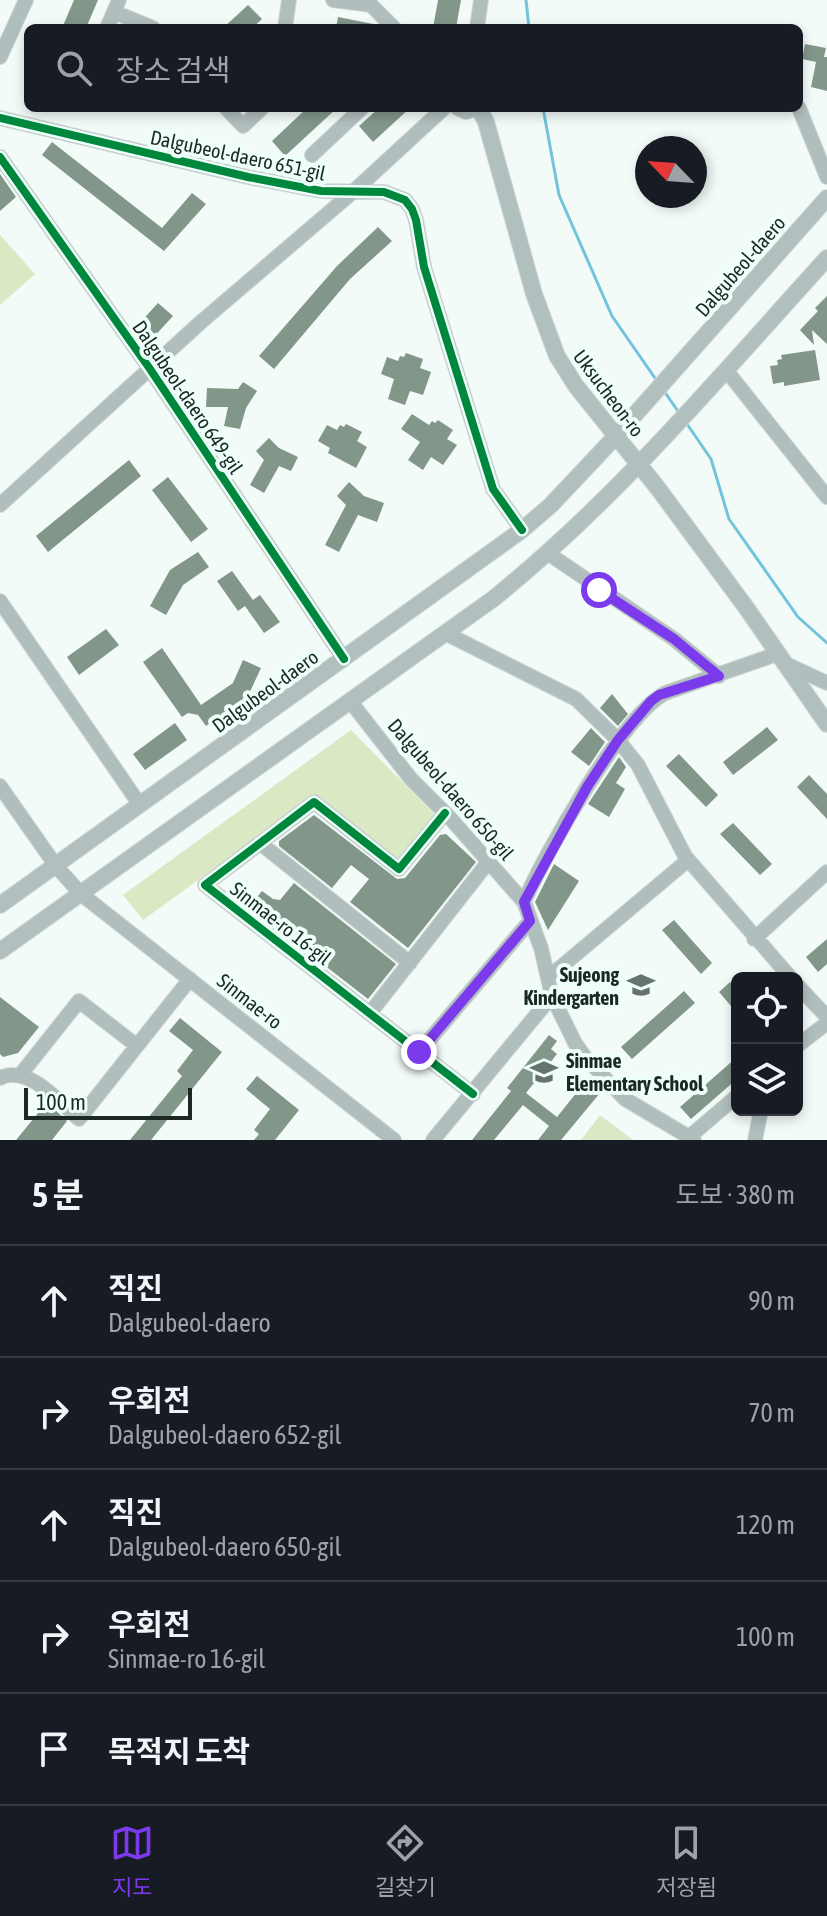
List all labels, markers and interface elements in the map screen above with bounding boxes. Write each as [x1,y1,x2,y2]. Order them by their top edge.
search box [24,24,803,112]
icon: search [52,46,96,90]
text: 장소 검색 [116,53,231,87]
street label: Dalgubeol-daero 651-gil [148,125,328,185]
north arrow [635,136,707,208]
street label: Dalgubeol-daero [690,211,790,321]
street label: Dalgubeol-daero 649-gil [128,316,248,478]
street label: Uksucheon-ro [569,345,649,441]
route start [581,572,617,608]
street label: Dalgubeol-daero [208,645,322,737]
street label: Dalgubeol-daero 650-gil [383,714,519,865]
street label: Sinmae-ro 16-gil [226,877,336,970]
place label: Sujeong Kindergarten [524,963,619,1009]
street label: Sinmae-ro [213,969,287,1033]
school or university icon: Sujeong Kindergarten [626,970,656,1000]
map controls [731,972,803,1116]
button: locate [731,972,803,1044]
route end [401,1034,437,1070]
button: layers [731,1044,803,1116]
place label: Sinmae Elementary School [566,1049,704,1095]
school or university icon: Sinmae Elementary School [529,1057,559,1087]
scale bar [24,1084,192,1120]
text: 100 m [36,1089,86,1115]
text: 5 분 [32,1175,84,1214]
text: 도보 · 380 m [676,1180,795,1210]
text: 직진 [108,1271,163,1305]
icon: ahead [32,1279,76,1323]
text: 90 m [748,1286,795,1316]
text: Dalgubeol-daero [108,1308,271,1338]
text: 우회전 [108,1383,191,1417]
icon: right [32,1391,76,1435]
text: 70 m [748,1398,795,1428]
text: Dalgubeol-daero 652-gil [108,1420,341,1450]
text: 직진 [108,1495,163,1529]
icon: ahead [32,1503,76,1547]
text: 120 m [736,1510,795,1540]
text: Dalgubeol-daero 650-gil [108,1532,341,1562]
text: 우회전 [108,1607,191,1641]
icon: right [32,1615,76,1659]
text: 100 m [736,1622,795,1652]
text: Sinmae-ro 16-gil [108,1644,265,1674]
icon: arrive [32,1727,76,1771]
text: 목적지 도착 [108,1734,250,1768]
tab: 지도 [110,1821,154,1901]
tab: 길찾기 [375,1821,435,1901]
tab: 저장됨 [656,1821,717,1901]

